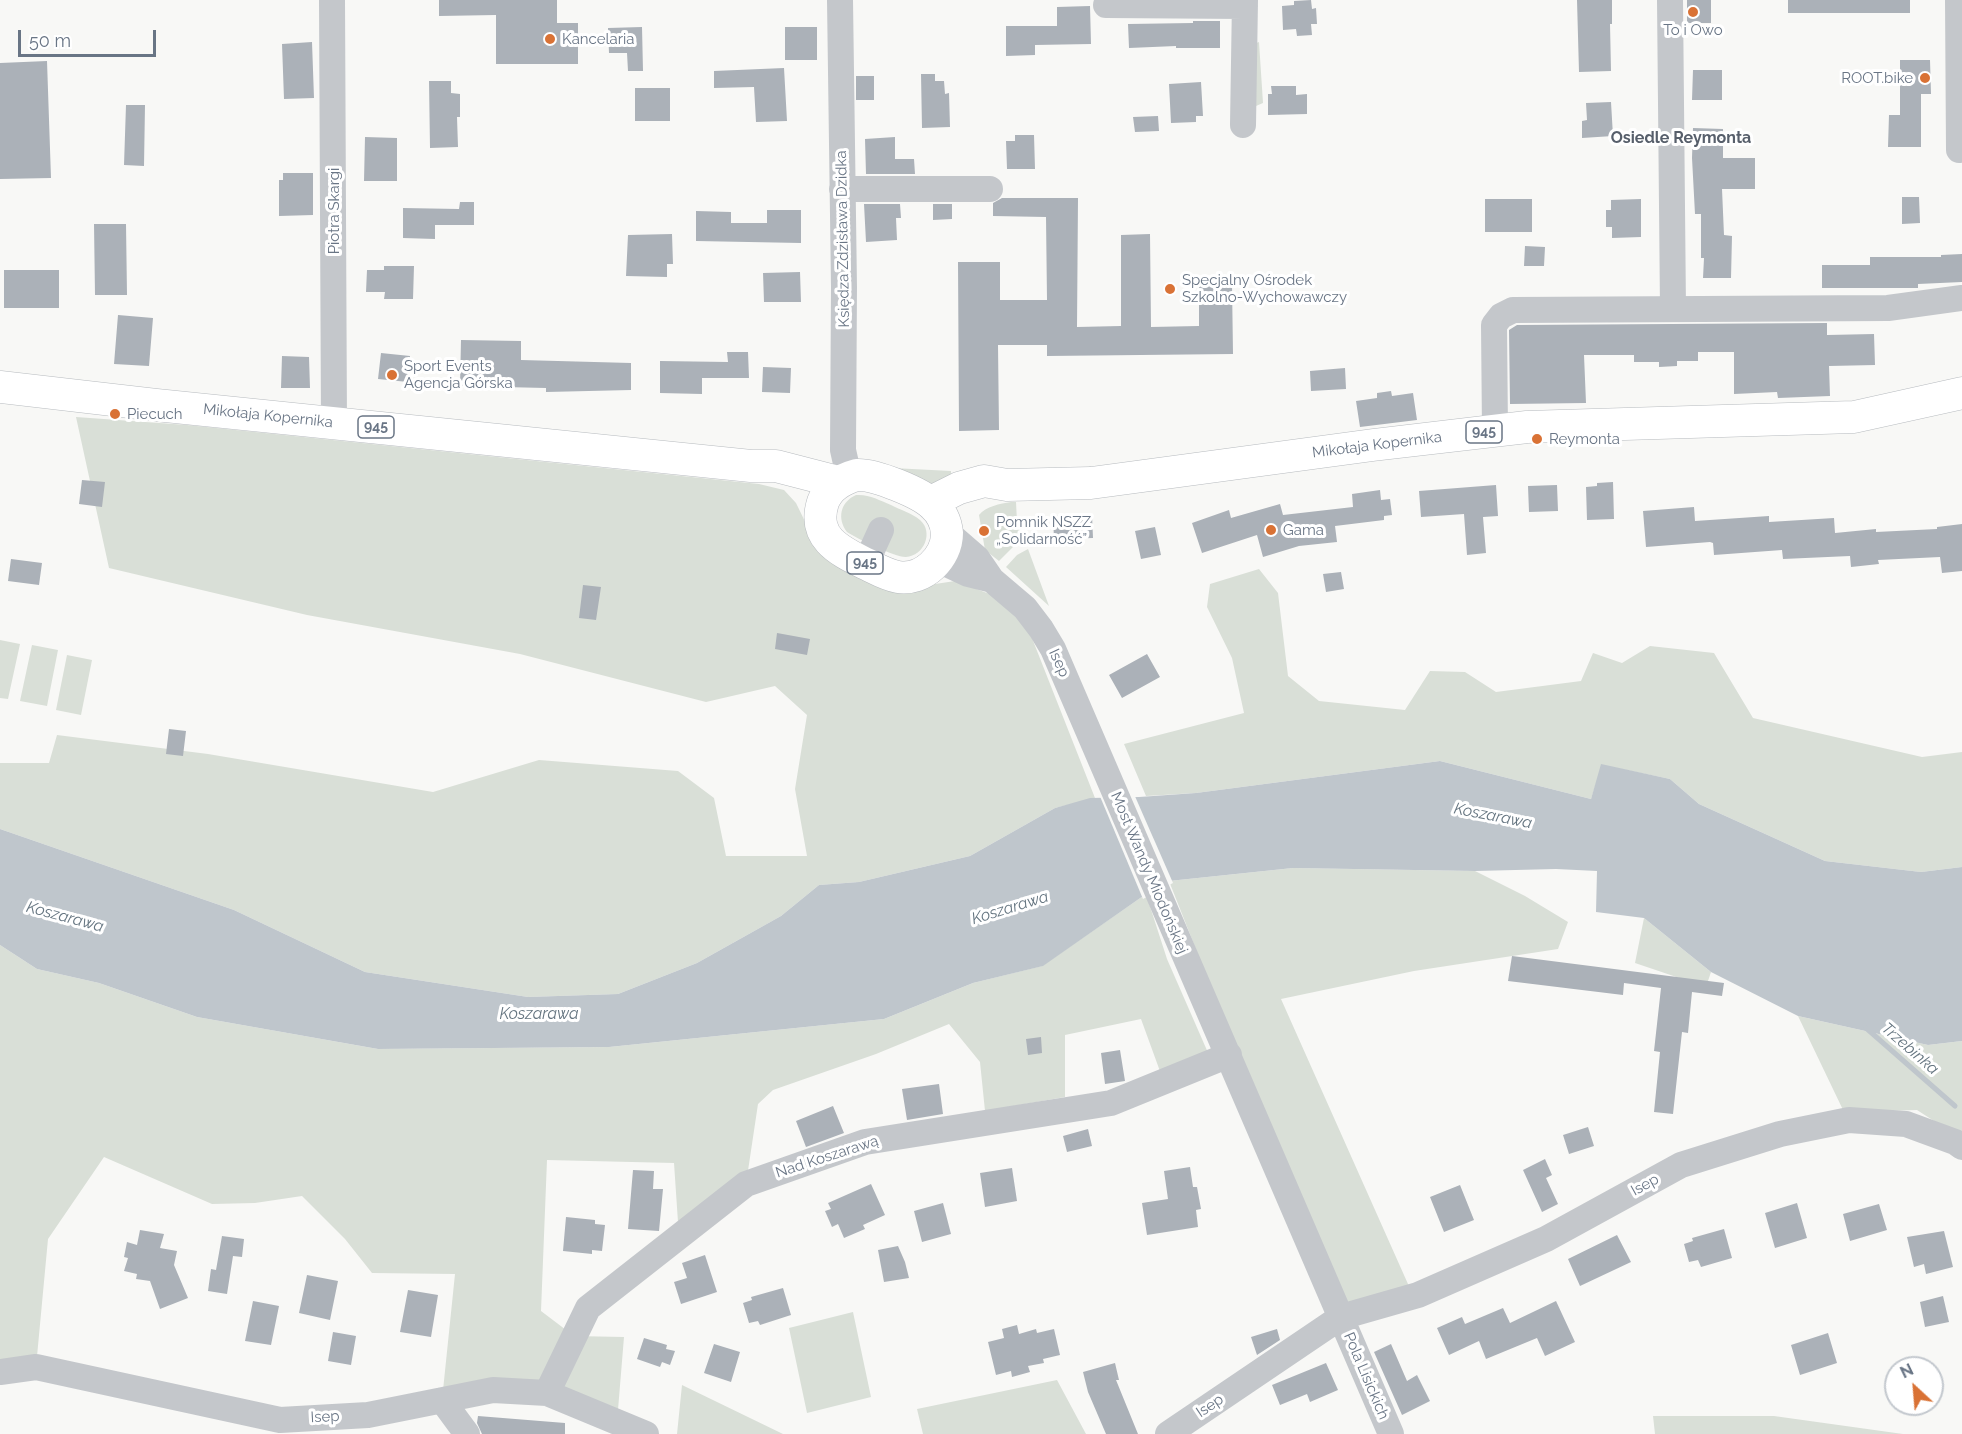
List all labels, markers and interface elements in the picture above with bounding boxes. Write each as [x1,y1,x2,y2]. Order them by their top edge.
marker: To i Owo [1686,5,1700,19]
scale bar [21,18,159,56]
place label: To i Owo [1663,21,1723,39]
text: 50 m [29,30,71,51]
place label: Kancelaria [562,30,634,48]
marker: Kancelaria [543,32,557,46]
place label: ROOT.bike [1841,69,1913,87]
marker: ROOT.bike [1918,71,1932,85]
district label: Osiedle Reymonta [1611,128,1751,148]
street label: Księdza Zdzisława Dzidka [832,150,854,328]
street label: Piotra Skargi [325,168,343,254]
place label: Specjalny Ośrodek Szkolno-Wychowawczy [1182,271,1347,306]
marker: Specjalny Ośrodek Szkolno-Wychowawczy [1163,282,1177,296]
place label: Sport Events Agencja Górska [404,357,513,392]
marker: Sport Events Agencja Górska [385,368,399,382]
street label: Mikołaja Kopernika [202,400,334,432]
place label: Piecuch [127,405,183,423]
marker: Piecuch [108,407,122,421]
road number: 945 [358,416,394,438]
road number: 945 [1466,421,1502,443]
street label: Mikołaja Kopernika [1311,428,1443,462]
place label: Reymonta [1549,430,1620,448]
marker: Reymonta [1530,432,1544,446]
place label: Pomnik NSZZ „Solidarność” [996,513,1091,548]
place label: Gama [1283,521,1324,539]
marker: Gama [1264,523,1278,537]
marker: Pomnik NSZZ „Solidarność” [977,524,991,538]
road number: 945 [847,552,883,574]
street label: Isep [1045,646,1073,680]
street label: Most Wandy Miodońskiej [1107,789,1191,957]
water label: Koszarawa [1452,799,1534,833]
water label: Koszarawa [969,887,1051,929]
water label: Koszarawa [24,897,106,937]
water label: Koszarawa [499,1004,579,1024]
water label: Trzebinka [1878,1019,1942,1079]
street label: Nad Koszarawą [773,1132,881,1182]
street label: Isep [1628,1170,1662,1200]
street label: Pola Lisickich [1340,1330,1392,1422]
north arrow [1884,1356,1944,1416]
text: N [1897,1360,1916,1382]
street label: Isep [1193,1390,1227,1422]
street label: Isep [310,1407,340,1427]

